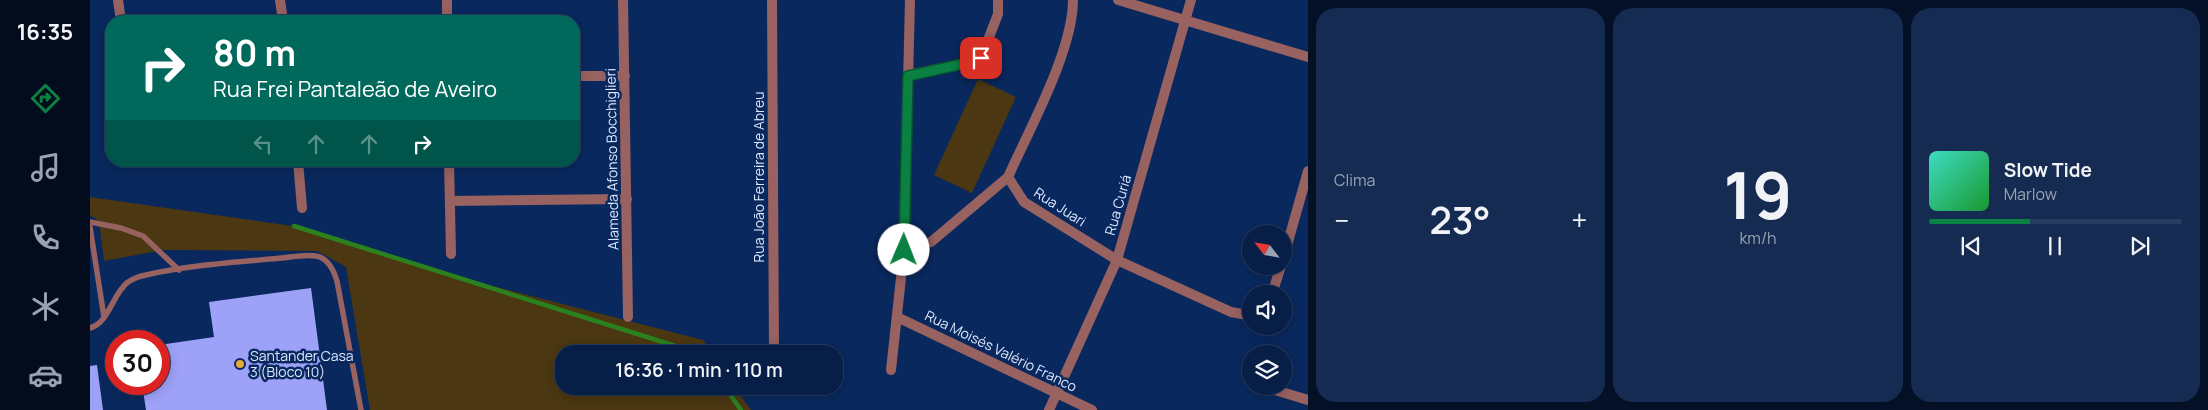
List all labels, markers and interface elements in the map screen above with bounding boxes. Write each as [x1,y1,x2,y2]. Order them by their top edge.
text: 16:35 [17,17,73,47]
text: 80 m [213,29,296,77]
icon: right [130,35,195,100]
pin [960,37,1002,79]
icon: arrive [967,44,995,72]
street label: Alameda Afonso Bocchiglieri [600,68,623,250]
text: Rua Frei Pantaleão de Aveiro [213,74,497,104]
icon: directions [28,81,63,116]
street label: Rua João Ferreira de Abreu [749,92,768,262]
icon: left [249,130,277,158]
icon: ahead [302,130,330,158]
icon: ahead [355,130,383,158]
icon: right [408,130,436,158]
icon: music [28,150,63,185]
text: 19 [1724,150,1792,239]
text: Slow Tide [2004,157,2092,183]
text: Clima [1334,169,1375,191]
street label: Rua Curiá [1100,172,1135,237]
street label: Rua Juari [1031,183,1090,231]
text: Marlow [2004,183,2057,205]
text: 23° [1430,193,1491,245]
text: − [1334,201,1349,239]
text: + [1571,201,1587,239]
icon: phone [28,220,63,255]
position arrow [877,223,929,275]
north arrow [1242,225,1292,275]
map controls [1242,225,1292,395]
text: km/h [1739,227,1777,249]
icon: previous [1957,232,1985,260]
icon: pause [2041,232,2069,260]
icon: next [2126,232,2154,260]
button: sound [1242,285,1292,335]
icon: climate [28,289,63,324]
street label: Rua Moisés Valério Franco [922,305,1080,396]
speed limit sign: 30 [105,330,170,395]
button: layers [1242,345,1292,395]
place label: Santander Casa 3 (Bloco 10) [250,346,354,381]
text: 16:36 · 1 min · 110 m [615,357,783,383]
icon: car [28,358,63,393]
marker: Santander Casa 3 (Bloco 10) [234,358,246,370]

